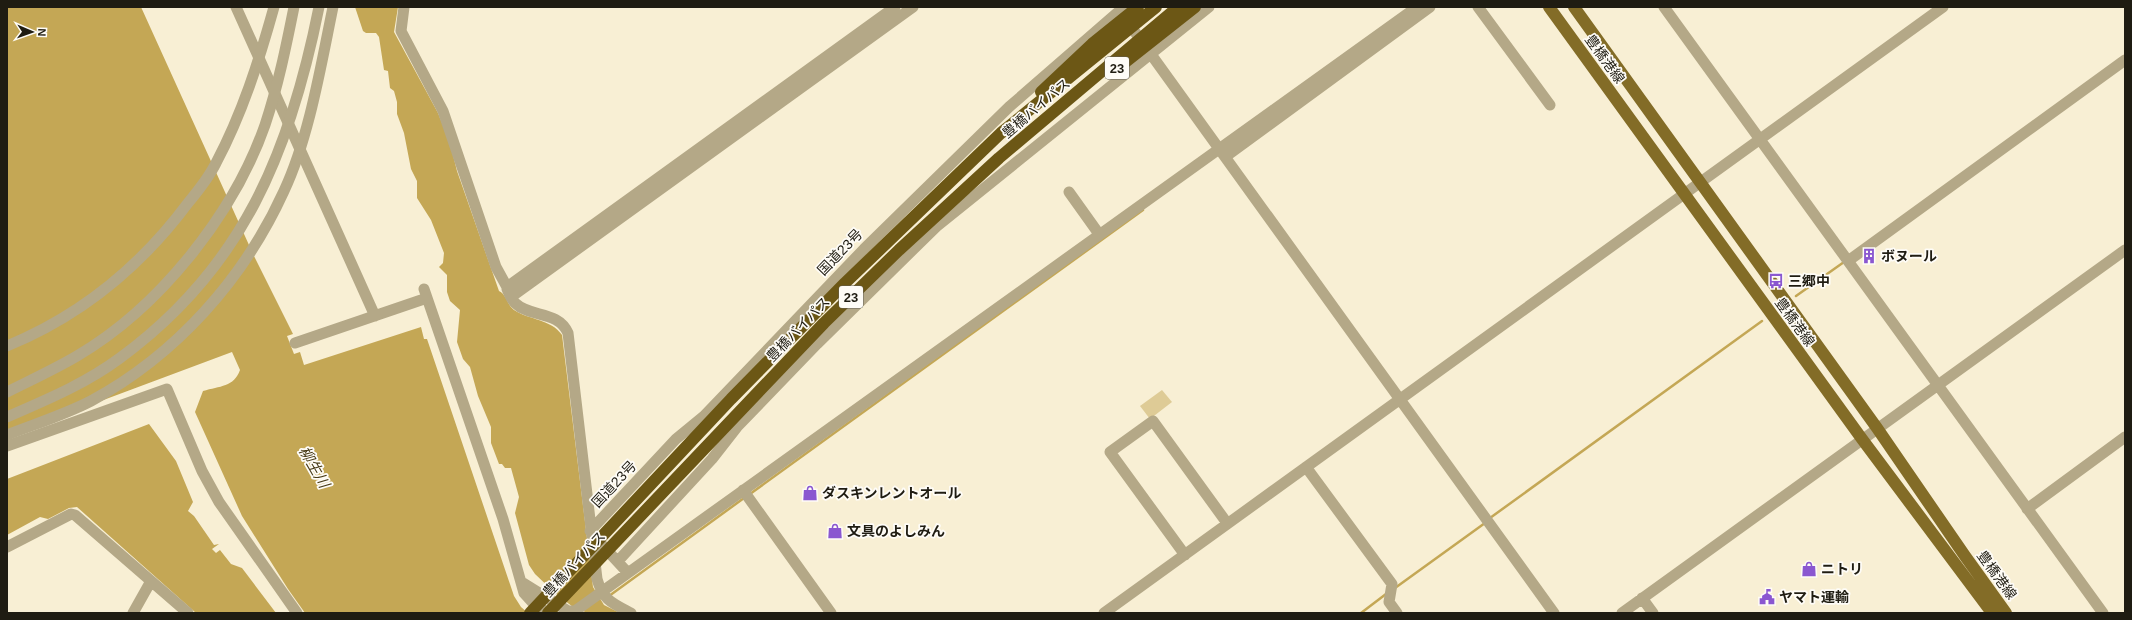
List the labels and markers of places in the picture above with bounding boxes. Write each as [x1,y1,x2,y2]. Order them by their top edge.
building icon: ボヌール [1860,247,1878,265]
place label: ボヌール [1881,248,1937,264]
bus stop icon: 三郷中 [1767,272,1785,290]
place label: 三郷中 [1788,273,1830,289]
shop icon: ダスキンレントオール [801,484,819,502]
place label: ダスキンレントオール [822,485,962,501]
shop icon: 文具のよしみん [826,522,844,540]
place label: 文具のよしみん [847,523,945,539]
shop icon: ニトリ [1800,560,1818,578]
place label: ニトリ [1821,561,1863,577]
public building icon: ヤマト運輸 [1758,588,1776,606]
place label: ヤマト運輸 [1779,589,1849,605]

